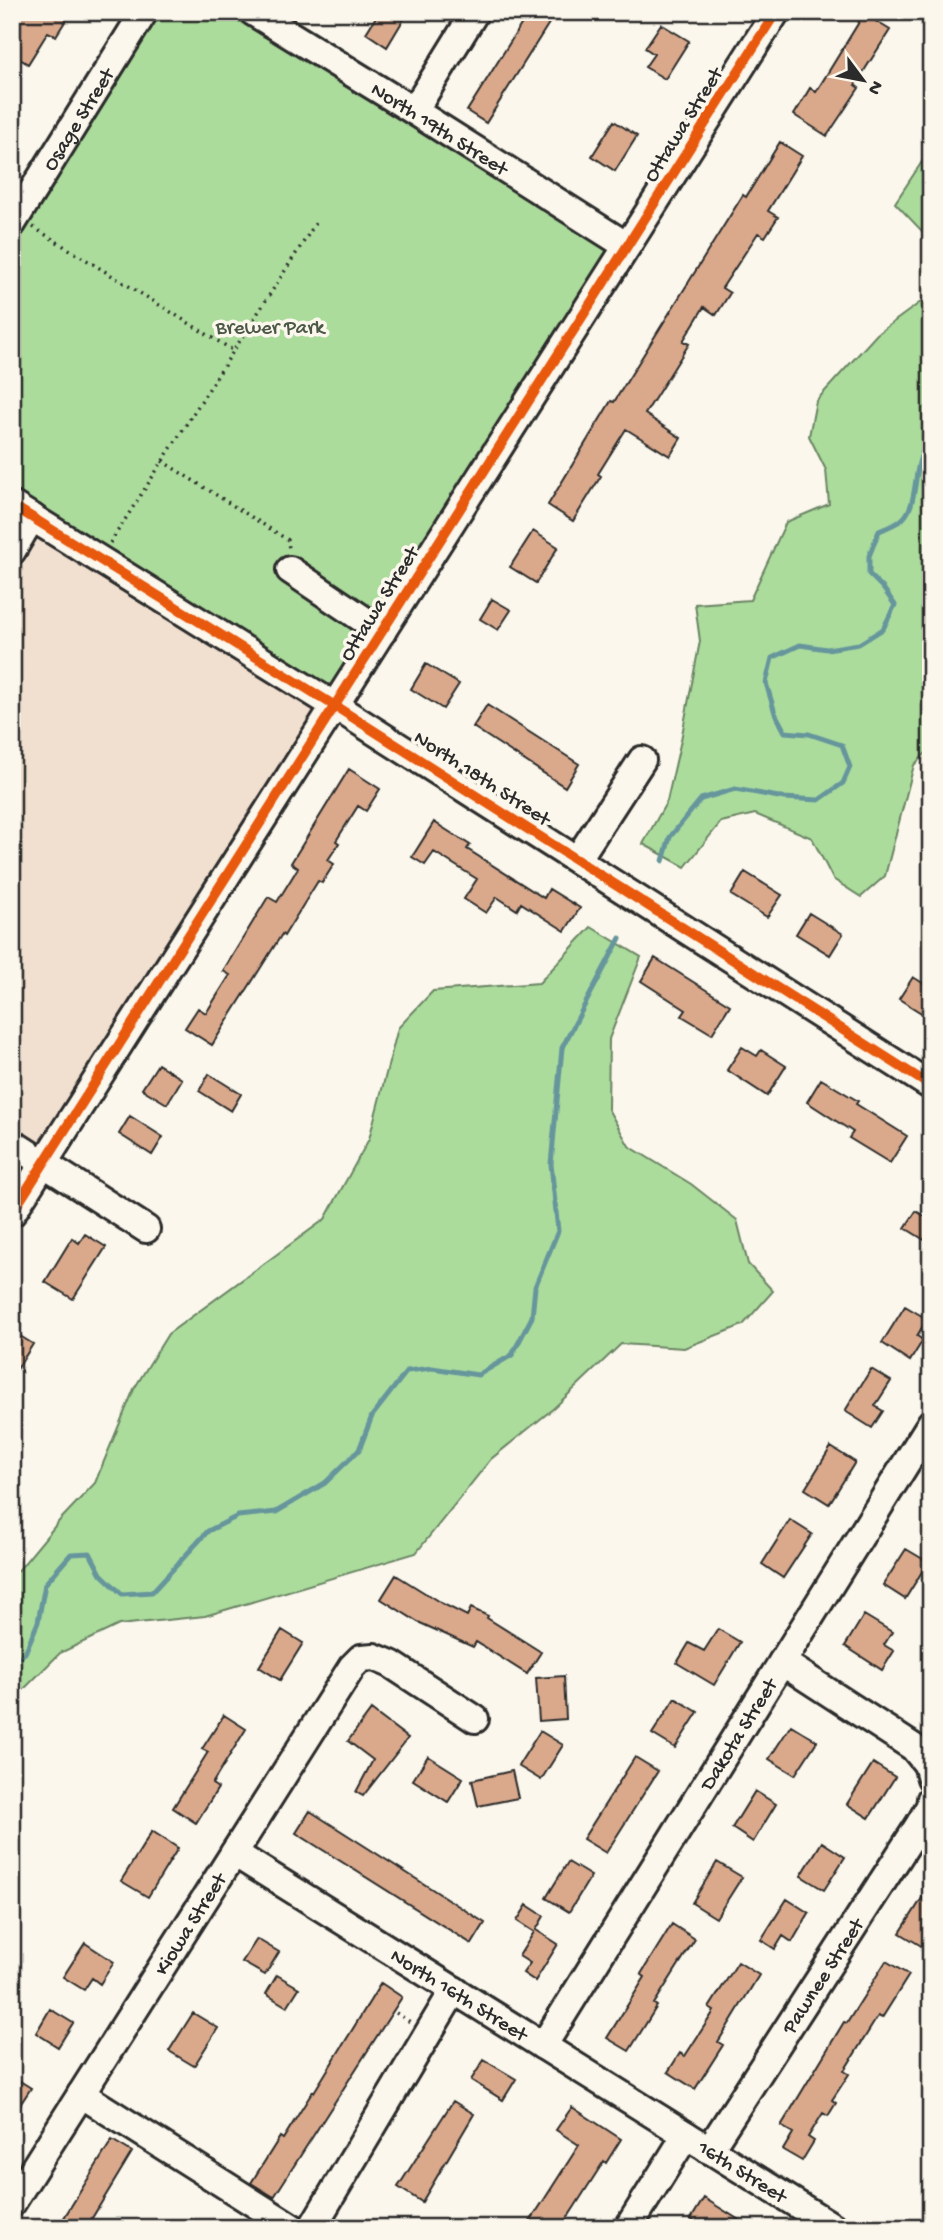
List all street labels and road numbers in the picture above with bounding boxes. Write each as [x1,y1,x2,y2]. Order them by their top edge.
street label: Ottawa Street [640,62,731,188]
street label: Osage Street [39,63,123,176]
street label: North 19th Street [365,79,513,184]
street label: Ottawa Street [336,541,427,667]
street label: North 18th Street [408,727,556,835]
street label: Dakota Street [695,1673,786,1798]
street label: Kiowa Street [151,1868,235,1981]
street label: Pawnee Street [778,1913,873,2040]
street label: North 16th Street [385,1945,533,2050]
street label: 16th Street [691,2136,792,2212]

